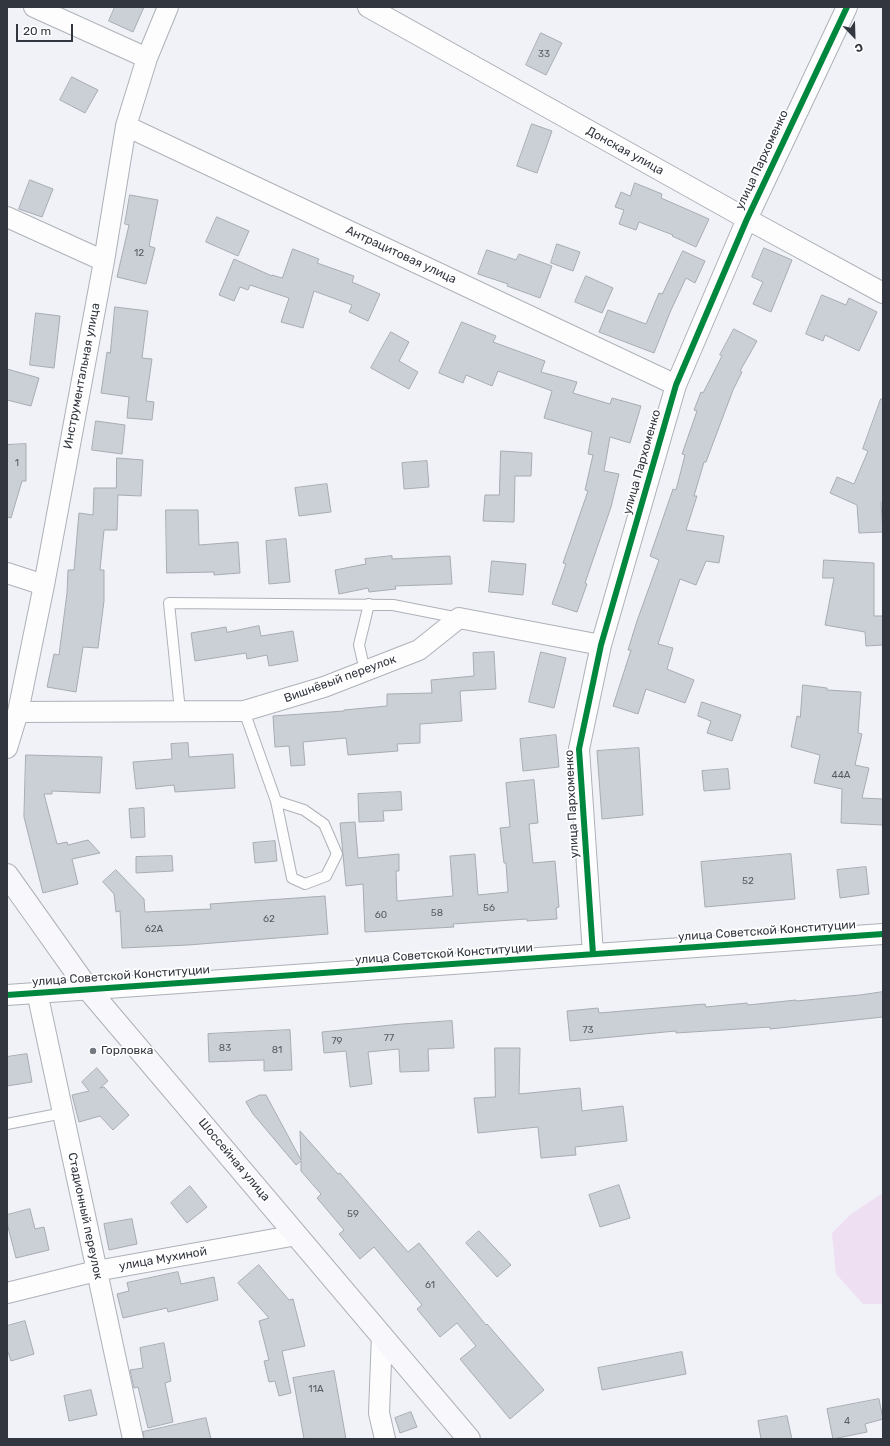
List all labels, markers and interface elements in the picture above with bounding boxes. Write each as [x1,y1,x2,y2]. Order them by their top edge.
scale bar [18,16,75,42]
north arrow [834,16,874,56]
text: 20 m [23,24,51,38]
text: С [853,40,865,55]
house number: 33 [538,48,550,60]
street label: улица Пархоменко [733,108,791,212]
street label: Донская улица [584,124,666,178]
street label: Антрацитовая улица [343,223,459,287]
house number: 12 [134,247,144,259]
street label: Инструментальная улица [61,302,103,450]
street label: улица Пархоменко [620,408,664,516]
house number: 1 [15,457,19,469]
street label: Вишнёвый переулок [282,652,398,706]
street label: улица Пархоменко [562,749,582,859]
house number: 44А [831,769,851,781]
house number: 52 [742,875,754,887]
house number: 56 [483,902,495,914]
house number: 58 [431,907,443,919]
house number: 60 [375,909,387,921]
house number: 62 [263,913,275,925]
street label: улица Советской Конституции [678,918,856,944]
house number: 62А [145,923,163,935]
street label: улица Советской Конституции [355,941,533,967]
street label: улица Советской Конституции [32,963,210,989]
house number: 73 [582,1024,594,1036]
house number: 77 [384,1032,394,1044]
house number: 79 [331,1035,343,1047]
house number: 83 [219,1042,231,1054]
place label: Горловка [101,1044,153,1058]
house number: 81 [272,1044,282,1056]
marker: Горловка [88,1046,98,1056]
street label: Шоссейная улица [195,1116,273,1204]
street label: Стадионный переулок [64,1151,106,1281]
house number: 59 [347,1208,359,1220]
street label: улица Мухиной [118,1244,208,1274]
house number: 61 [425,1279,435,1291]
house number: 11А [308,1383,324,1395]
house number: 4 [844,1415,850,1427]

